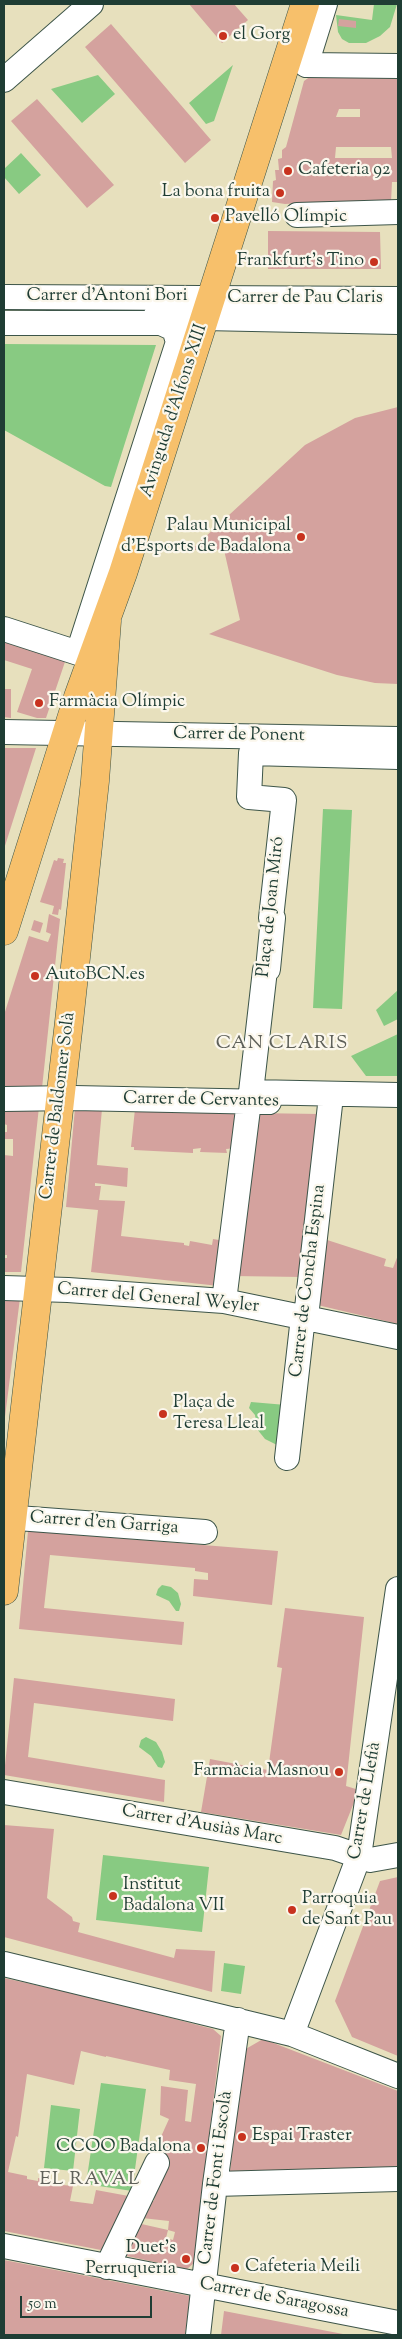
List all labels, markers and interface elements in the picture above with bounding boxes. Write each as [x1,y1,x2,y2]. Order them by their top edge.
place label: el Gorg [233,25,290,47]
marker: el Gorg [217,30,229,42]
place label: Cafeteria 92 [298,160,390,182]
marker: Cafeteria 92 [282,165,294,177]
place label: La bona fruita [162,182,270,204]
marker: La bona fruita [274,187,286,199]
place label: Pavelló Olímpic [225,207,347,229]
marker: Pavelló Olímpic [209,212,221,224]
place label: Frankfurt's Tino [237,251,364,273]
marker: Frankfurt's Tino [368,256,380,268]
street label: Carrer d'Antoni Bori [26,286,188,308]
street label: Carrer de Pau Claris [227,288,383,310]
street label: Avinguda d'Alfons XIII [137,322,213,500]
place label: Palau Municipal d'Esports de Badalona [121,516,291,558]
marker: Palau Municipal d'Esports de Badalona [295,531,307,543]
place label: Farmàcia Olímpic [49,692,185,714]
marker: Farmàcia Olímpic [33,697,45,709]
street label: Carrer de Ponent [173,724,305,748]
street label: Plaça de Joan Miró [254,835,290,979]
place label: AutoBCN.es [45,965,145,987]
marker: AutoBCN.es [29,970,41,982]
street label: Carrer de Baldomer Solà [37,1011,81,1201]
district label: CAN CLARIS [214,1034,350,1056]
street label: Carrer de Cervantes [123,1089,279,1113]
street label: Carrer de Concha Espina [286,1183,332,1379]
street label: Carrer del General Weyler [56,1279,260,1319]
place label: Plaça de Teresa Lleal [173,1393,264,1436]
marker: Plaça de Teresa Lleal [157,1408,169,1420]
street label: Carrer d'en Garriga [29,1508,179,1540]
street label: Carrer de Llefià [345,1740,387,1862]
place label: Farmàcia Masnou [194,1761,329,1783]
marker: Farmàcia Masnou [333,1766,345,1778]
street label: Carrer d'Ausiàs Marc [120,1801,284,1851]
place label: Institut Badalona VII [123,1875,225,1918]
place label: Parroquia de Sant Pau [302,1889,392,1932]
marker: Institut Badalona VII [107,1890,119,1902]
marker: Parroquia de Sant Pau [286,1904,298,1916]
street label: Carrer de Font i Escolà [196,2090,238,2266]
place label: Espai Traster [252,2126,352,2148]
marker: Espai Traster [236,2131,248,2143]
place label: CCOO Badalona [56,2137,191,2159]
marker: CCOO Badalona [195,2142,207,2154]
district label: EL RAVAL [39,2170,141,2192]
place label: Duet's Perruqueria [86,2238,176,2280]
marker: Duet's Perruqueria [180,2253,192,2265]
place label: Cafeteria Meili [245,2257,360,2279]
marker: Cafeteria Meili [229,2262,241,2274]
street label: Carrer de Saragossa [198,2274,350,2324]
scale bar [22,2286,155,2318]
text: 50 m [28,2294,57,2315]

